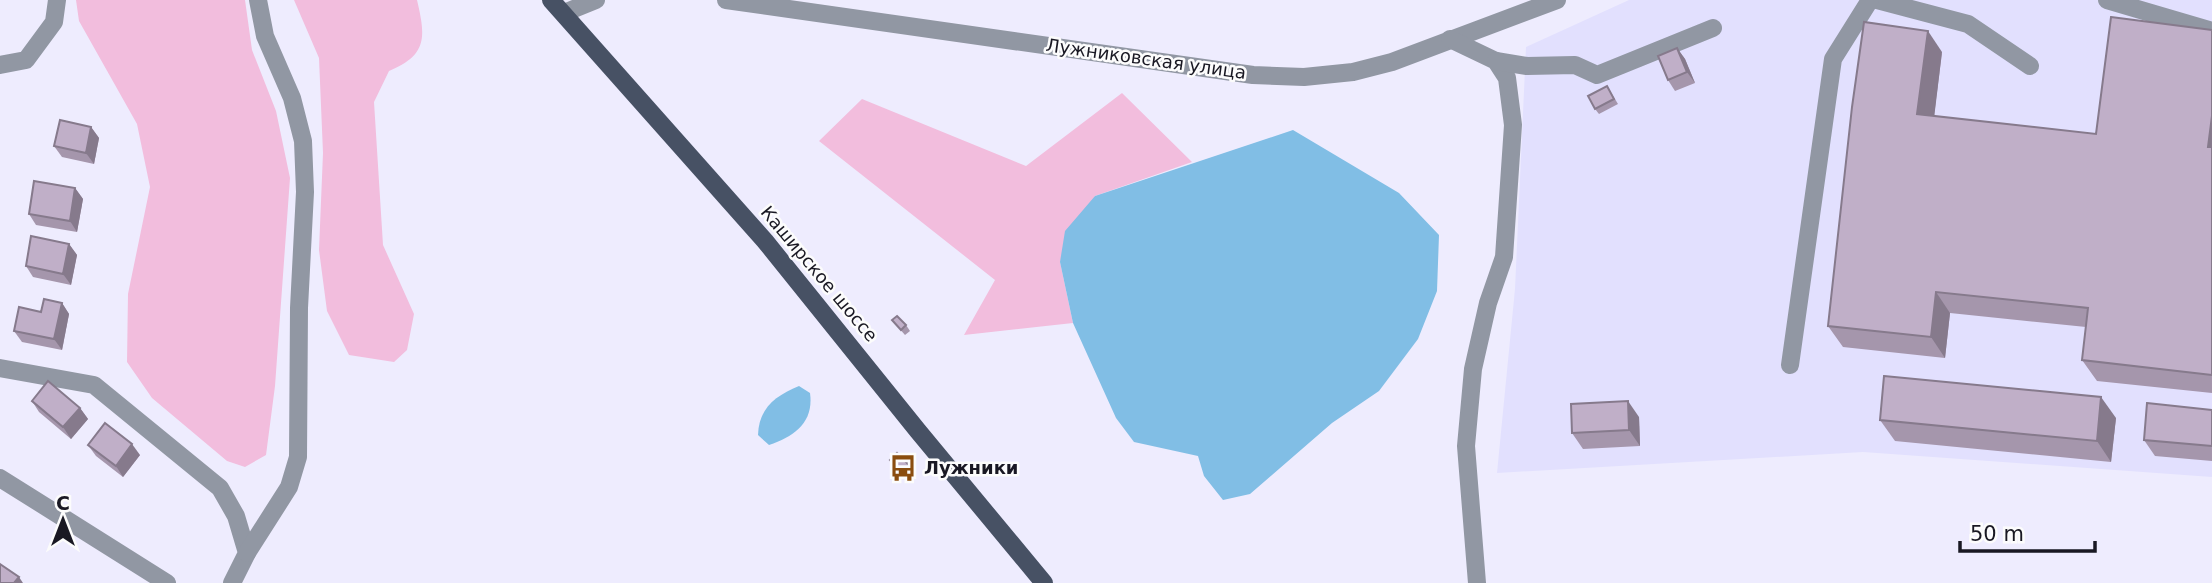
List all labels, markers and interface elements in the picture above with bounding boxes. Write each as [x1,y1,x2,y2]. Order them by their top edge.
street label: Лужниковская улица [1045,34,1247,83]
street label: Каширское шоссе [757,202,882,346]
bus stop icon: Лужники [888,453,918,483]
place label: Лужники [924,457,1018,478]
north arrow [28,485,98,555]
text: С [56,492,70,514]
scale bar [1960,510,2095,554]
text: 50 m [1970,522,2024,546]

